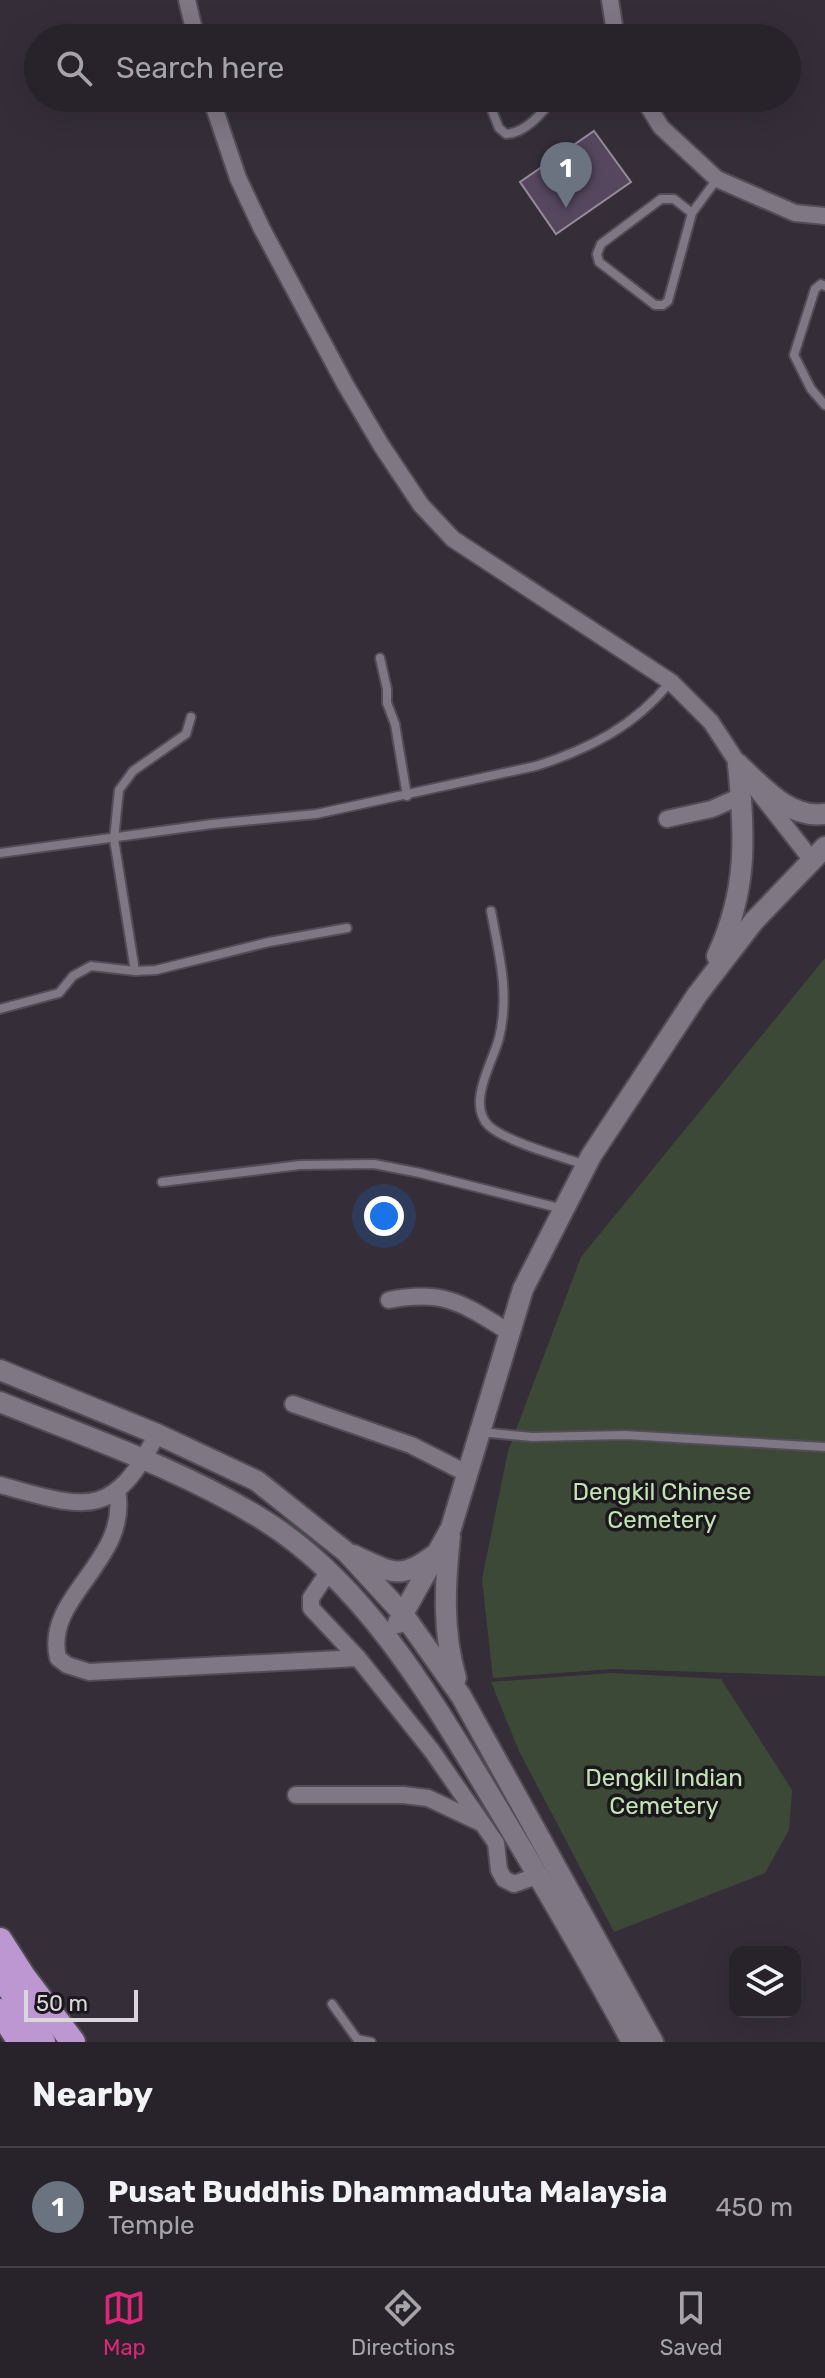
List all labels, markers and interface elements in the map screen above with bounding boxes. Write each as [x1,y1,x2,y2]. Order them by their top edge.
search box [24,24,801,112]
icon: search [52,46,96,90]
text: Search here [116,50,284,86]
pin: 1 [540,142,592,208]
your location [364,1196,404,1236]
park label: Dengkil Chinese Cemetery [573,1478,751,1534]
park label: Dengkil Indian Cemetery [585,1764,743,1820]
map controls [729,1946,801,2018]
button: layers [729,1946,801,2018]
scale bar [24,1986,138,2022]
text: 50 m [36,1990,88,2017]
text: Nearby [32,2074,153,2115]
text: Pusat Buddhis Dhammaduta Malaysia [108,2174,668,2210]
text: 1 [52,2192,64,2223]
text: 450 m [715,2192,793,2223]
text: Temple [108,2210,195,2241]
tab: Map [102,2286,146,2361]
tab: Directions [351,2286,455,2361]
tab: Saved [660,2286,723,2361]

